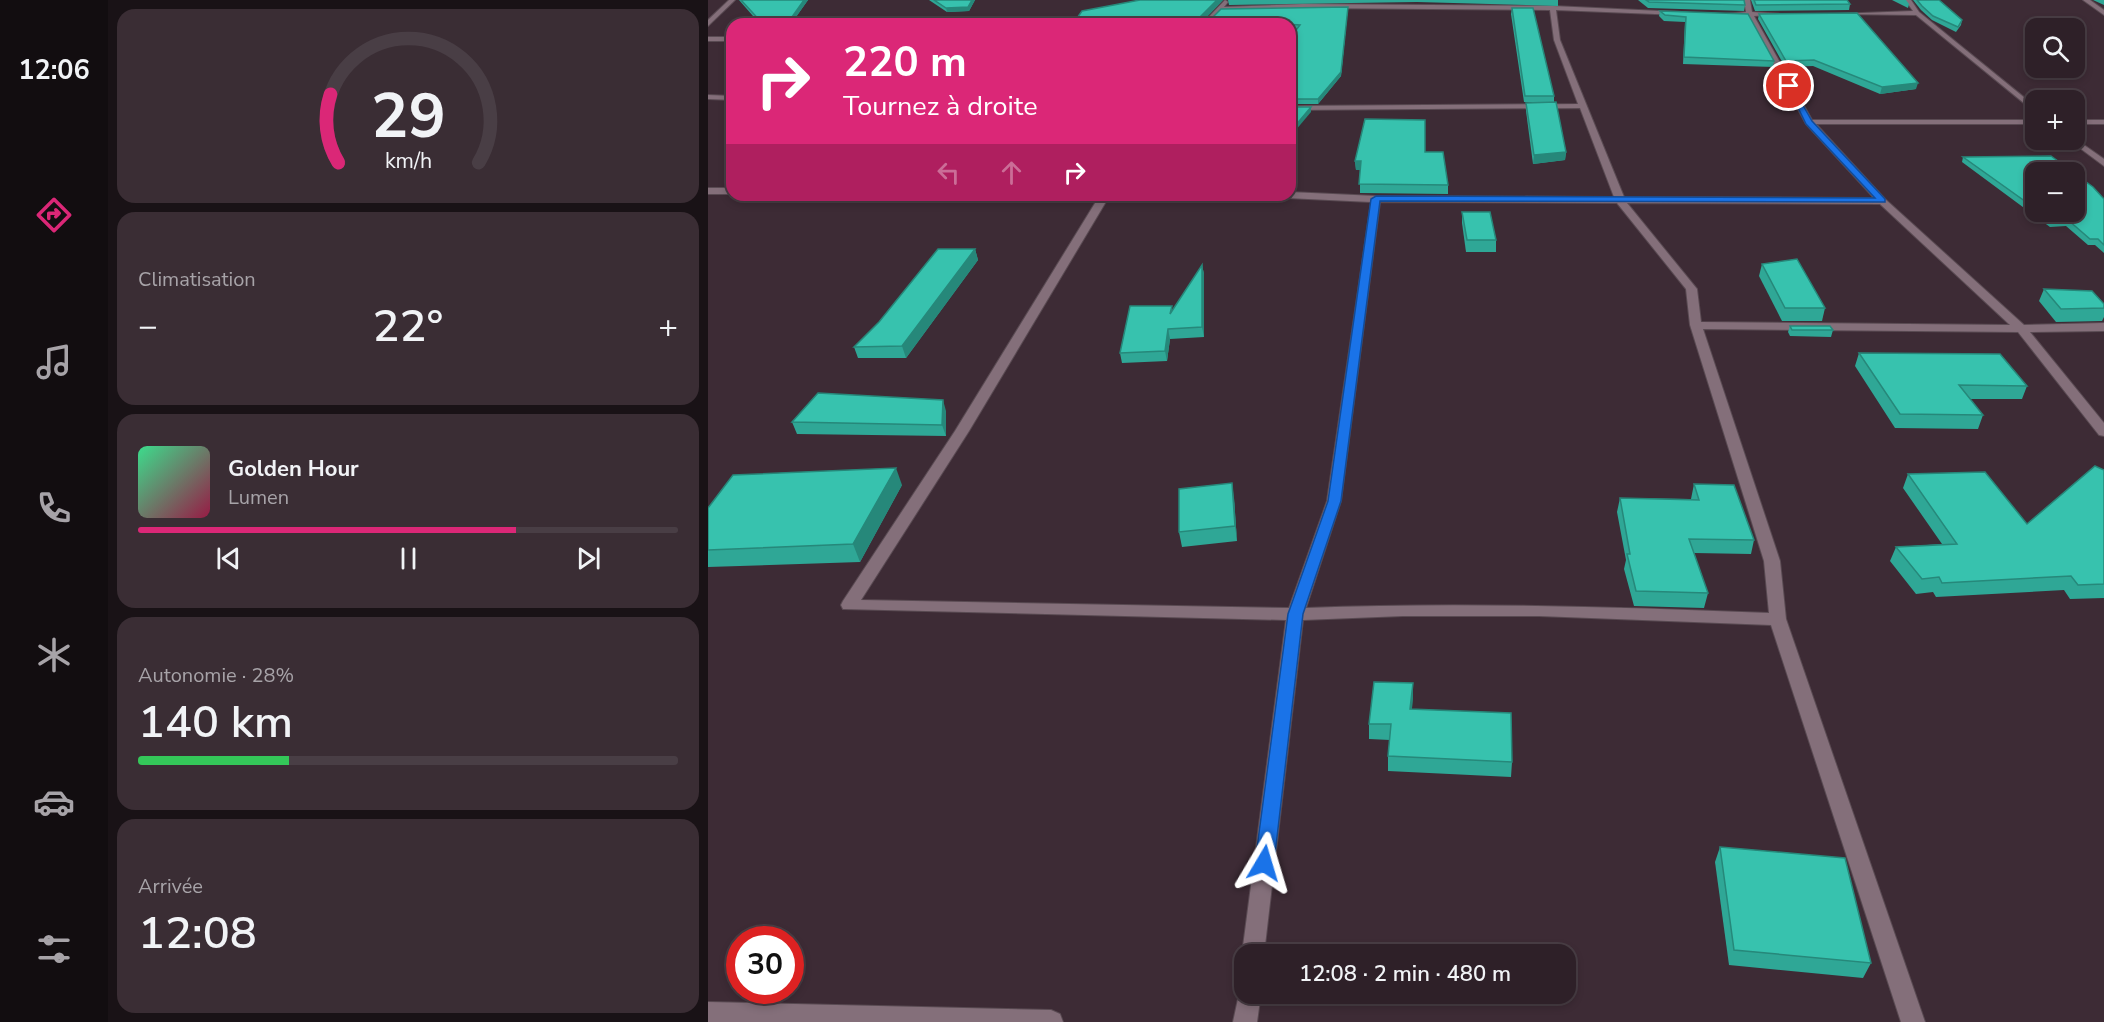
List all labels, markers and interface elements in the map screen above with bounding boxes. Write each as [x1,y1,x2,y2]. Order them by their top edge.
map controls [2025,18,2085,222]
button: search [2025,18,2085,78]
text: 220 m [843,34,967,91]
icon: right [744,42,822,120]
text: 12:06 [18,52,90,89]
pin [1763,60,1814,111]
icon: arrive [1772,69,1805,102]
text: 29 [371,74,445,159]
text: Tournez à droite [843,88,1038,125]
button: + [2025,90,2085,150]
text: km/h [384,146,432,176]
icon: left [932,156,965,189]
icon: ahead [995,156,1028,189]
icon: right [1058,156,1091,189]
button: − [2025,162,2085,222]
icon: directions [33,194,75,236]
text: Climatisation [138,266,256,293]
text: 22° [373,296,443,357]
text: − [138,304,158,349]
text: + [658,304,678,349]
icon: music [33,341,75,383]
text: Golden Hour [228,454,359,484]
text: Lumen [228,484,289,511]
icon: phone [33,487,75,529]
icon: previous [212,542,245,575]
icon: pause [392,542,425,575]
icon: next [572,542,605,575]
icon: climate [33,634,75,676]
text: Autonomie · 28% [138,662,294,689]
text: 140 km [138,692,293,753]
icon: car [33,781,75,823]
position arrow [1232,831,1296,895]
text: Arrivée [138,873,203,900]
text: 12:08 [138,903,257,964]
speed limit sign: 30 [726,926,804,1004]
icon: filters [33,928,75,970]
text: 12:08 · 2 min · 480 m [1299,959,1511,989]

